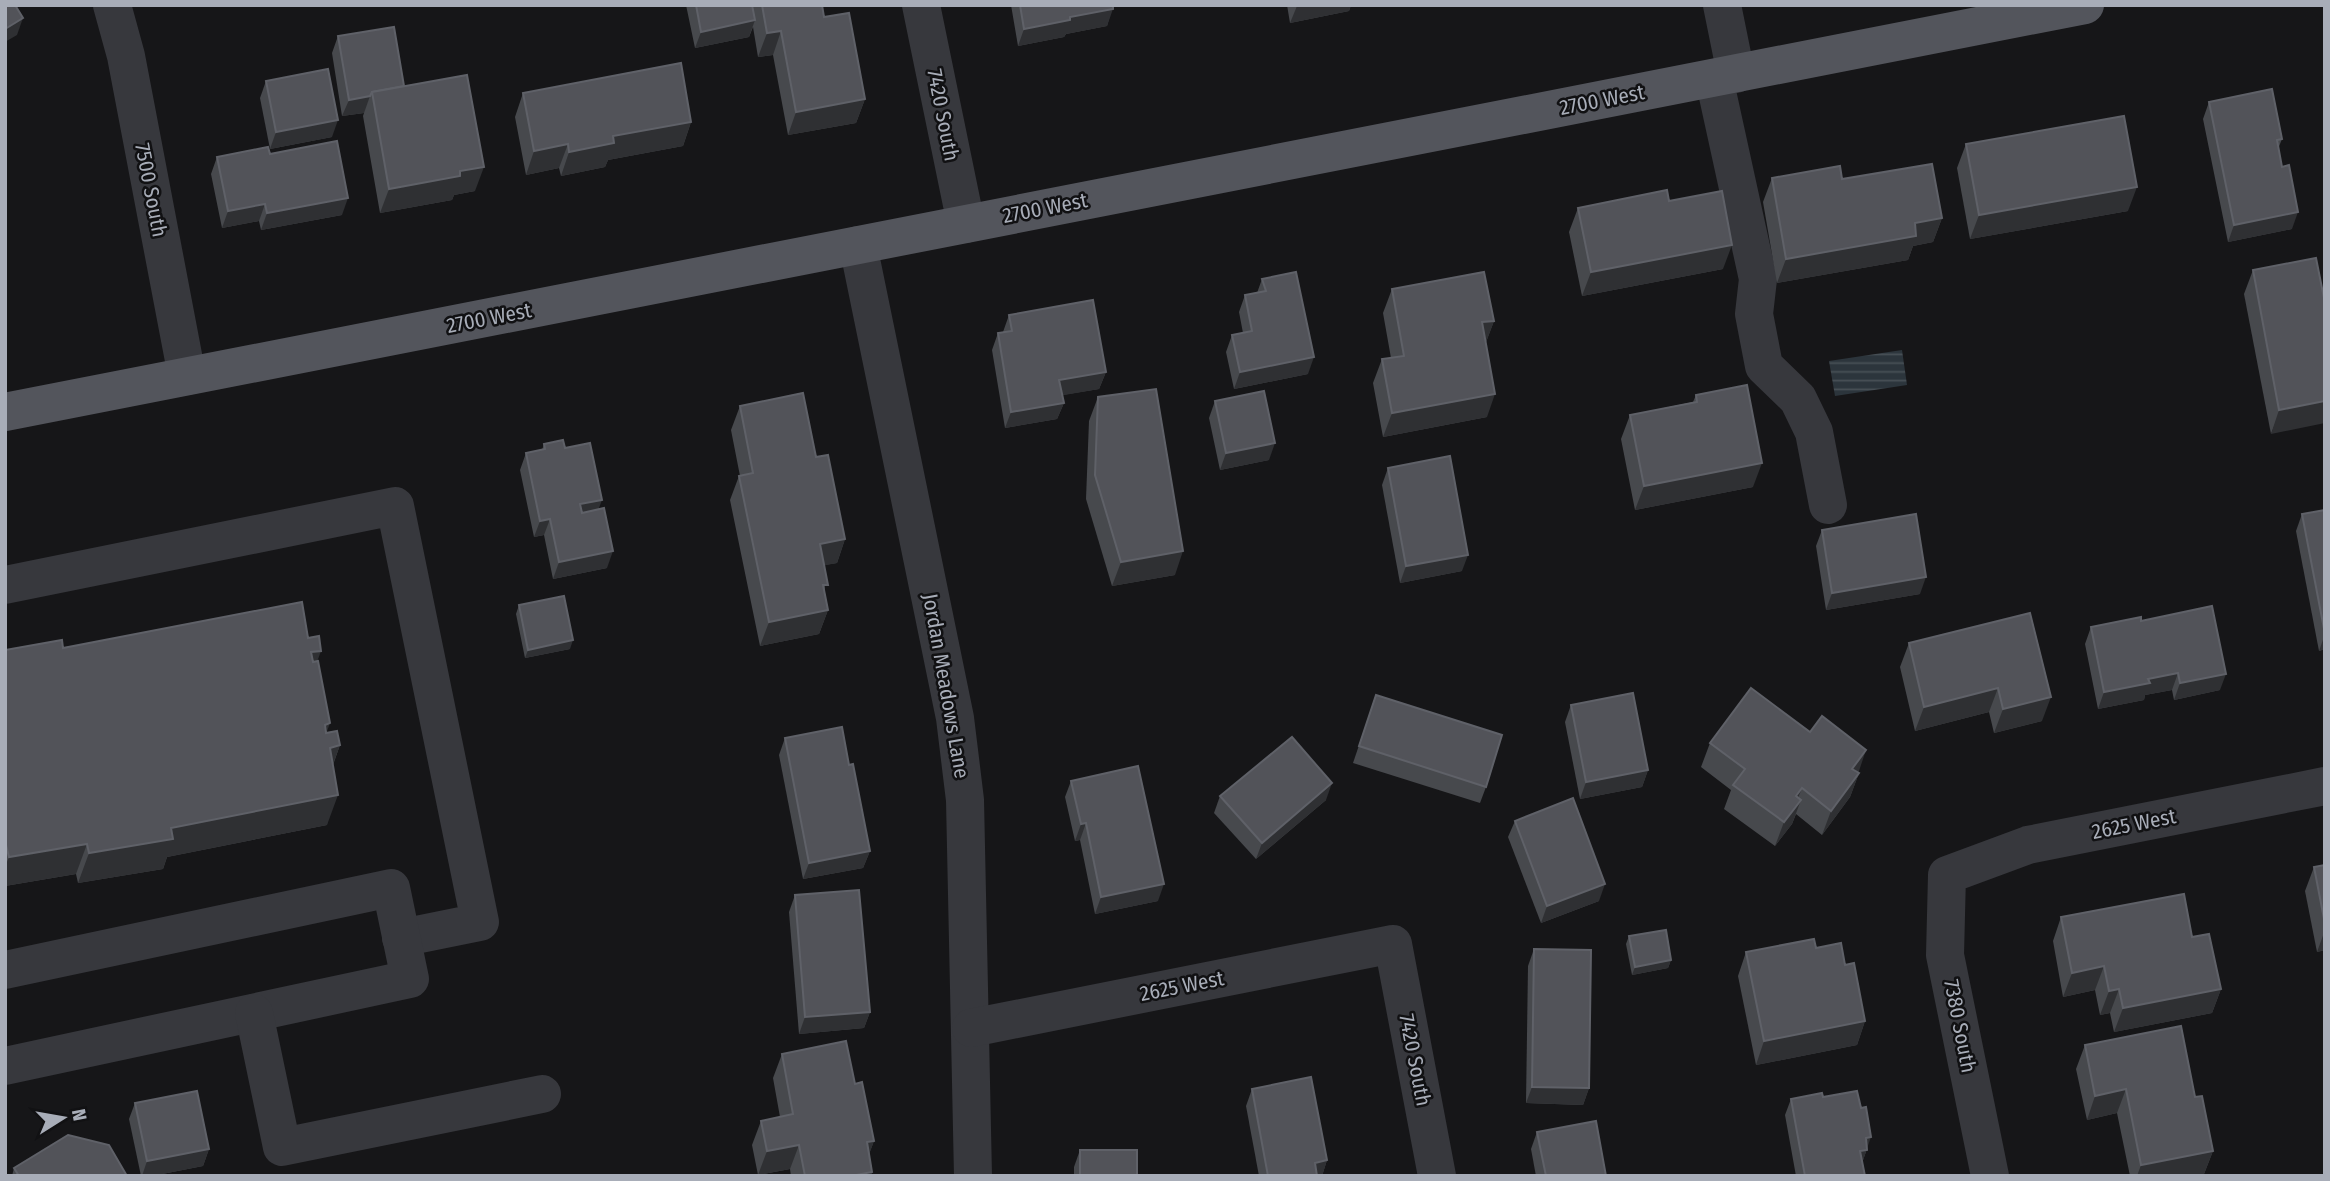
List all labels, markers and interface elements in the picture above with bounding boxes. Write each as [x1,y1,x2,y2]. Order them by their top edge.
street label: 7420 South [921,67,965,163]
street label: 2700 West [1557,79,1647,121]
street label: 7500 South [129,141,173,239]
street label: 2700 West [1000,187,1090,229]
street label: 2700 West [444,297,534,339]
street label: Jordan Meadows Lane [917,592,975,780]
street label: 2625 West [2090,803,2178,845]
street label: 2625 West [1138,965,1226,1007]
street label: 7380 South [1938,977,1982,1075]
street label: 7420 South [1393,1012,1437,1108]
north arrow [28,1083,98,1153]
text: N [67,1107,92,1123]

